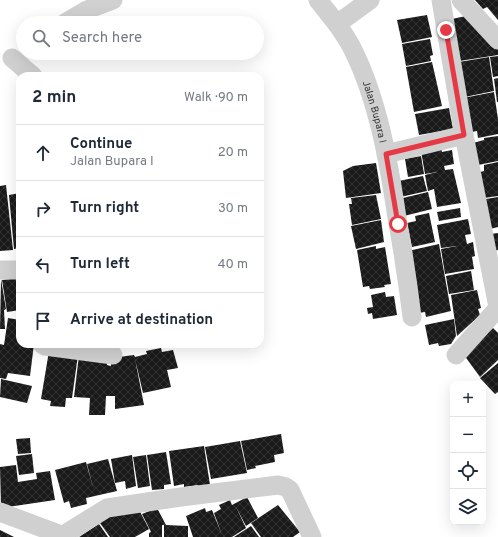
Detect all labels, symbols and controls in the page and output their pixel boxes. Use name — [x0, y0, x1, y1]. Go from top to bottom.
search box — [16, 16, 264, 60]
route end — [437, 21, 455, 39]
icon: search — [30, 27, 52, 49]
text: Search here — [62, 29, 142, 48]
street label: Jalan Bupara I — [359, 79, 389, 144]
text: 2 min — [32, 87, 76, 109]
text: Walk · 90 m — [184, 90, 248, 106]
text: Continue — [70, 135, 132, 154]
icon: ahead — [32, 142, 54, 164]
text: 20 m — [218, 145, 248, 161]
text: Jalan Bupara I — [70, 154, 154, 170]
icon: right — [32, 198, 54, 220]
text: Turn right — [70, 199, 139, 218]
text: 30 m — [218, 201, 248, 217]
route start — [389, 215, 407, 233]
icon: left — [32, 254, 54, 276]
text: Turn left — [70, 255, 130, 274]
text: 40 m — [218, 257, 248, 273]
icon: arrive — [32, 310, 54, 332]
text: Arrive at destination — [70, 311, 213, 330]
map controls — [450, 381, 486, 525]
button: + — [450, 381, 486, 417]
button: − — [450, 417, 486, 453]
button: locate — [450, 453, 486, 489]
button: layers — [450, 489, 486, 525]

